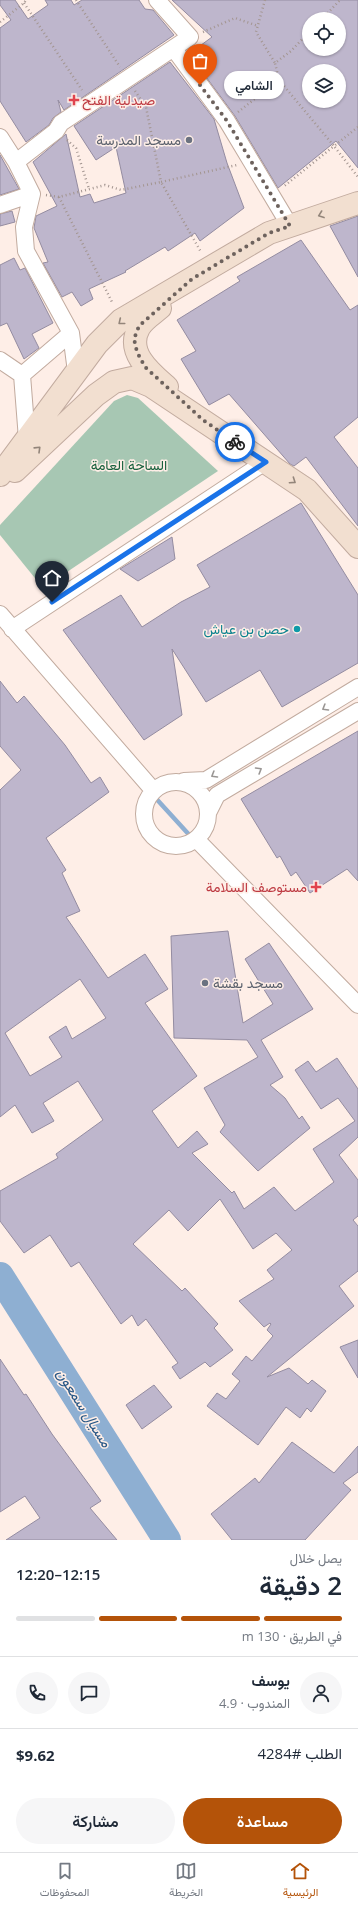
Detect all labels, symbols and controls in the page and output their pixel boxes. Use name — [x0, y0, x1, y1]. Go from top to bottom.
map controls — [302, 12, 346, 108]
button: locate — [302, 12, 346, 56]
pin — [183, 44, 217, 85]
icon: bag — [189, 50, 211, 72]
button: layers — [302, 64, 346, 108]
callout: الشامي — [224, 71, 284, 99]
text: الشامي — [235, 76, 273, 94]
place label: صيدلية الفتح — [82, 90, 155, 111]
marker: صيدلية الفتح — [69, 95, 79, 105]
place label: مسجد المدرسة — [96, 130, 181, 149]
marker: مسجد المدرسة — [184, 135, 194, 145]
one-way arrow — [318, 210, 325, 218]
one-way arrow — [118, 317, 125, 324]
courier — [215, 422, 255, 462]
icon: bike — [224, 431, 246, 453]
one-way arrow — [34, 447, 41, 454]
park label: الساحة العامة — [91, 455, 167, 474]
one-way arrow — [289, 476, 296, 483]
pin — [35, 561, 69, 602]
icon: home — [41, 567, 63, 589]
place label: حصن بن عياش — [203, 619, 289, 638]
marker: حصن بن عياش — [292, 624, 302, 634]
one-way arrow — [322, 703, 329, 710]
one-way arrow — [255, 767, 262, 775]
one-way arrow — [211, 771, 218, 778]
place label: مستوصف السلامة — [206, 877, 307, 896]
marker: مستوصف السلامة — [310, 881, 322, 893]
place label: مسجد بقشة — [213, 973, 283, 992]
marker: مسجد بقشة — [200, 978, 210, 988]
water label: مسيال سمعون — [53, 1364, 118, 1452]
text: يصل خلال — [290, 1549, 342, 1567]
text: 12:15–12:20 — [16, 1564, 100, 1584]
text: 2 دقيقة — [259, 1567, 342, 1603]
text: في الطريق · 130 m — [242, 1627, 342, 1645]
text: يوسف — [252, 1670, 290, 1690]
button: phone — [16, 1672, 58, 1714]
button: chat — [68, 1672, 110, 1714]
button: person — [300, 1672, 342, 1714]
text: المندوب · 4.9 — [219, 1694, 290, 1712]
text: الطلب #4284 — [257, 1743, 342, 1763]
text: $9.62 — [16, 1745, 55, 1765]
button: مشاركة — [16, 1798, 175, 1844]
button: مساعدة — [183, 1798, 342, 1844]
tab: المحفوظات — [40, 1860, 89, 1902]
tab: الخريطة — [169, 1860, 203, 1902]
tab: الرئيسية — [283, 1860, 318, 1902]

